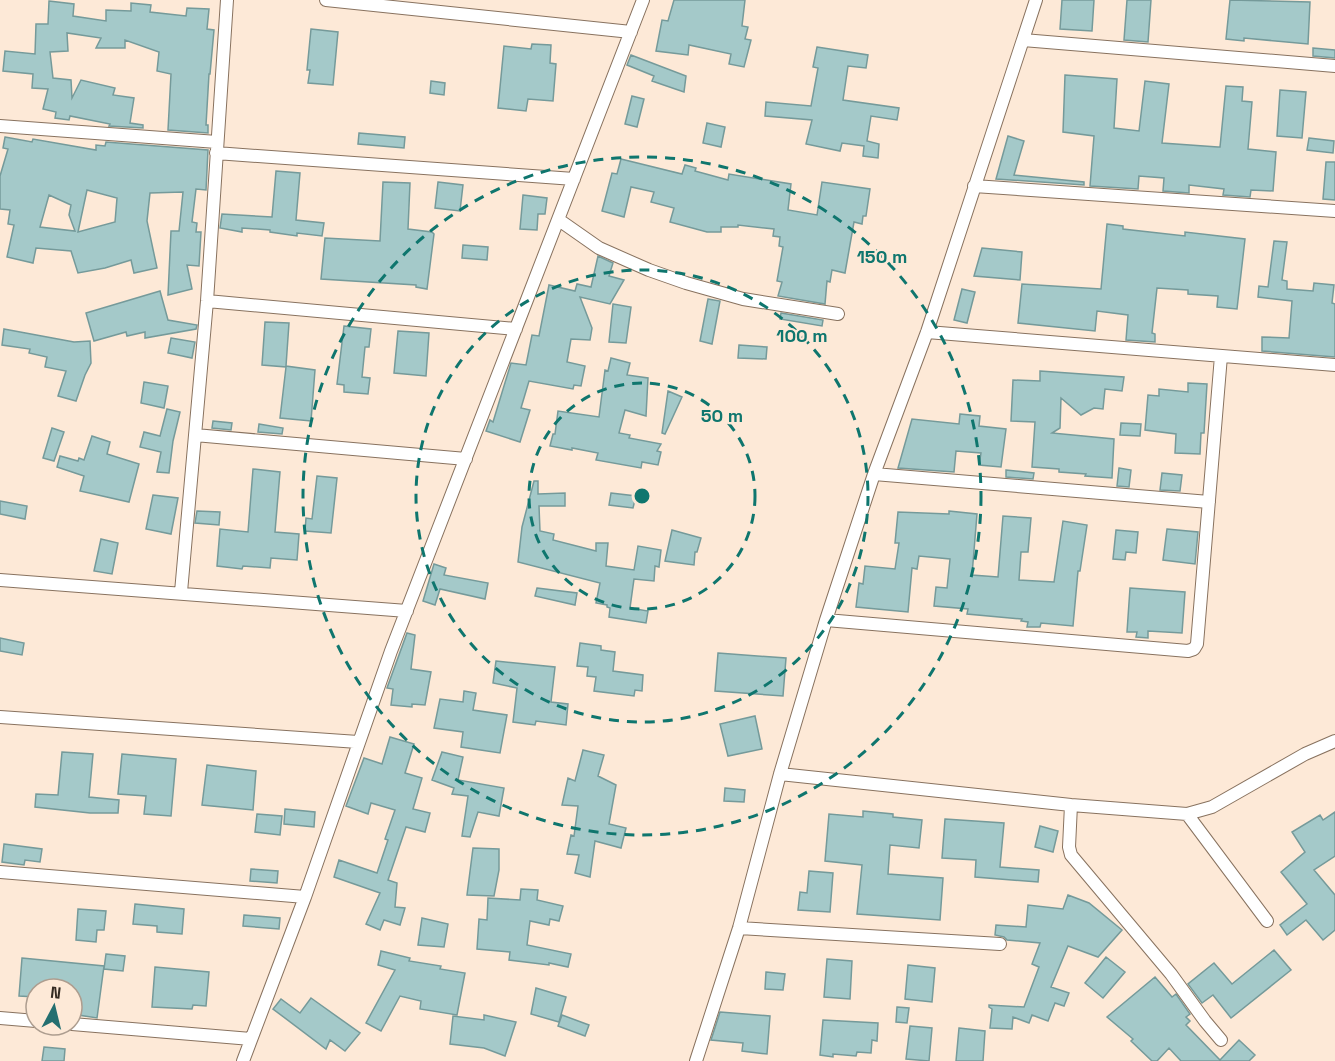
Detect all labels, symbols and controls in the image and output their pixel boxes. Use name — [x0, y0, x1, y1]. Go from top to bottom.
text: 150 m — [857, 245, 907, 268]
text: 100 m — [776, 324, 828, 347]
text: 50 m — [701, 404, 743, 427]
centre of rings — [632, 486, 652, 506]
north arrow — [24, 977, 84, 1037]
text: N — [49, 982, 62, 1004]

